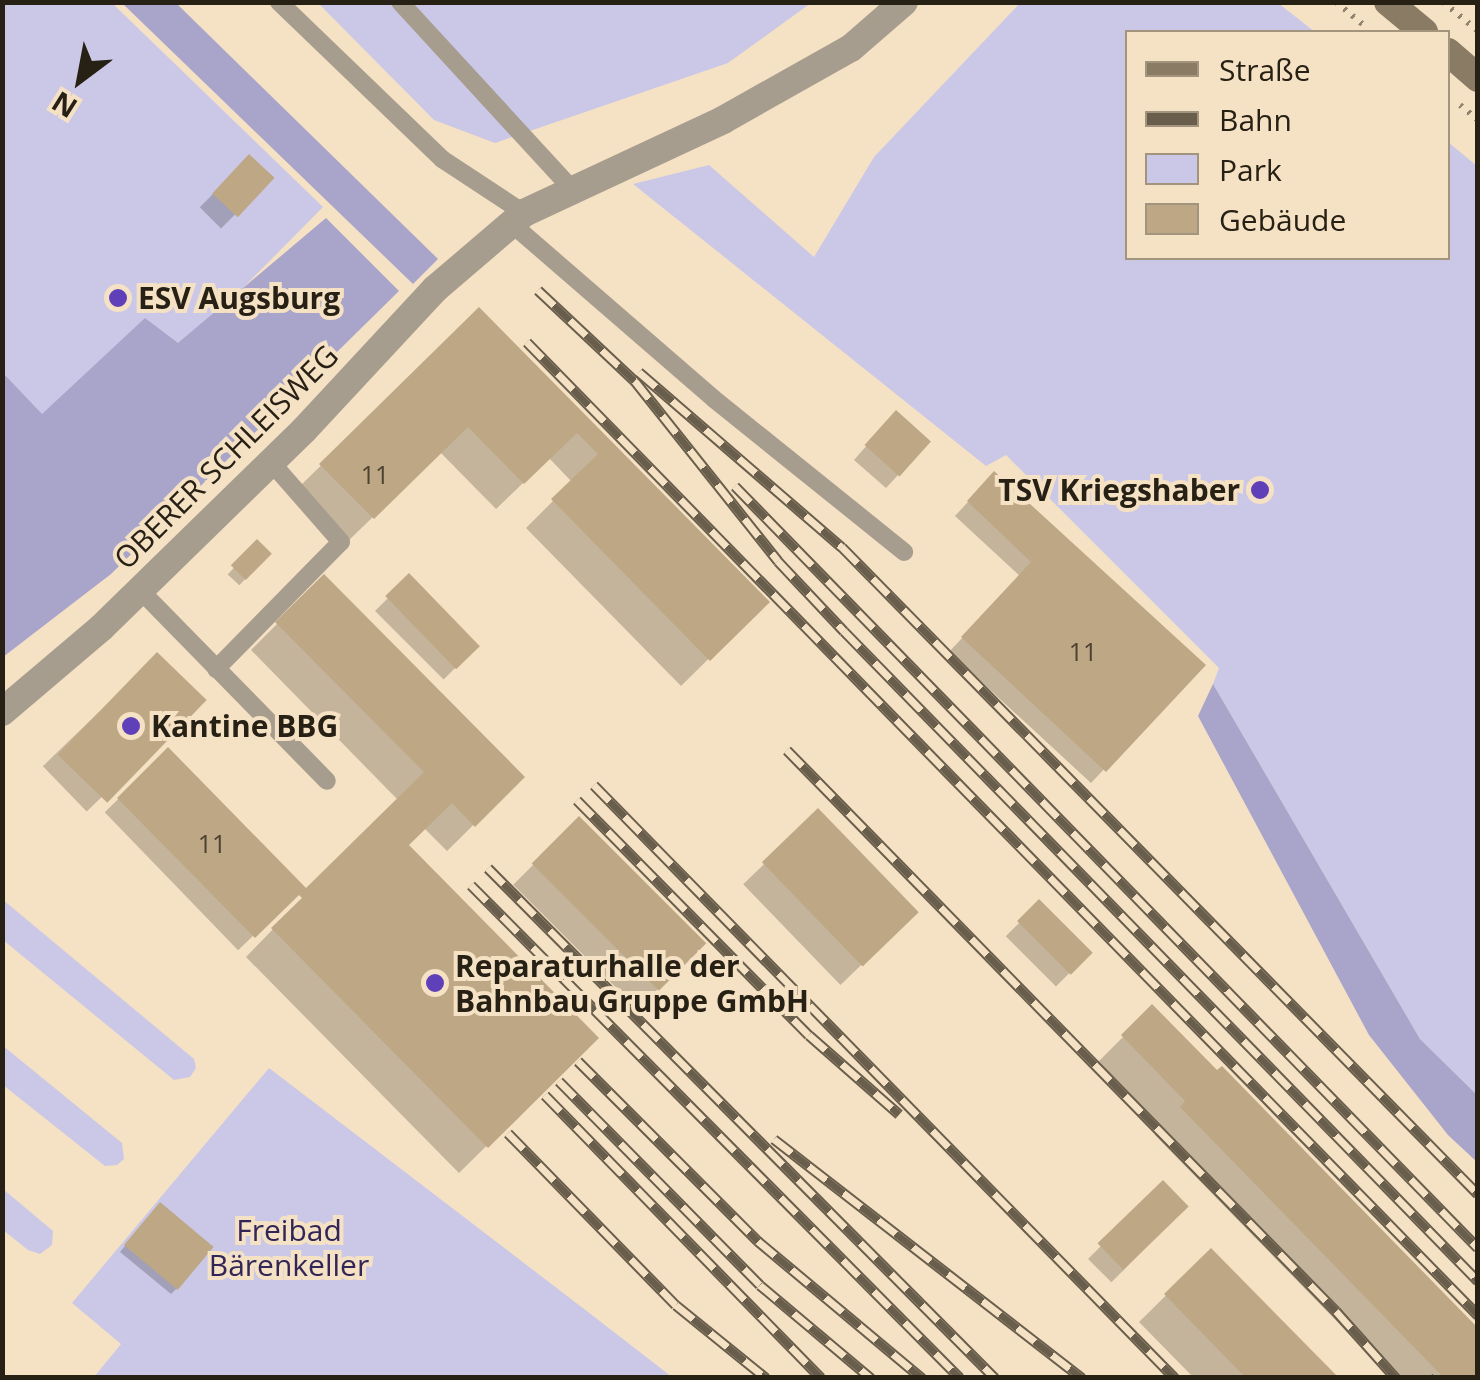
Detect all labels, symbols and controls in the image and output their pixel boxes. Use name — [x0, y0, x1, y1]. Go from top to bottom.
north arrow — [30, 30, 130, 130]
legend — [1125, 30, 1450, 260]
text: Straße — [1219, 49, 1311, 90]
text: N — [44, 83, 84, 128]
text: Bahn — [1219, 99, 1292, 140]
text: Park — [1219, 149, 1282, 190]
text: Gebäude — [1219, 199, 1346, 240]
place label: ESV Augsburg — [138, 280, 340, 316]
marker: ESV Augsburg — [107, 287, 129, 309]
street label: OBERER SCHLEISWEG — [107, 338, 345, 576]
house number: 11 — [361, 459, 389, 489]
place label: TSV Kriegshaber — [998, 472, 1240, 508]
marker: TSV Kriegshaber — [1249, 479, 1271, 501]
house number: 11 — [1069, 636, 1097, 666]
place label: Kantine BBG — [151, 708, 338, 744]
marker: Kantine BBG — [120, 715, 142, 737]
house number: 11 — [198, 828, 226, 858]
place label: Reparaturhalle der Bahnbau Gruppe GmbH — [455, 948, 809, 1018]
marker: Reparaturhalle der Bahnbau Gruppe GmbH — [424, 972, 446, 994]
park label: Freibad Bärenkeller — [209, 1212, 369, 1282]

